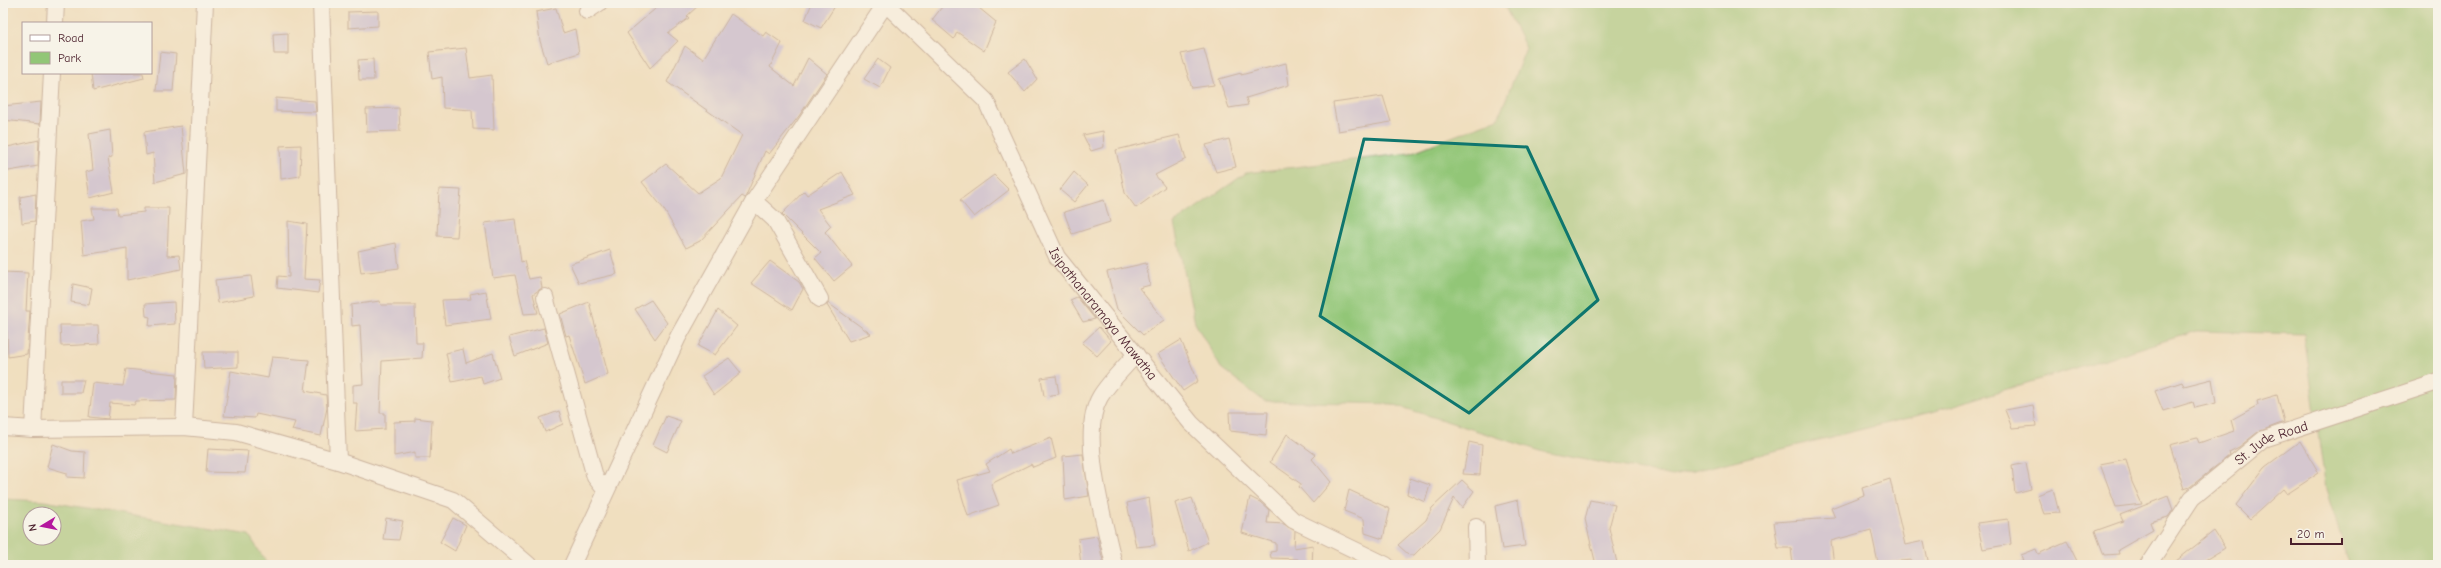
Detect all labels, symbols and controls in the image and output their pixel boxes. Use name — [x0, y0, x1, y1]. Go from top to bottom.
legend — [22, 22, 152, 74]
text: Road — [58, 31, 84, 45]
text: Park — [58, 51, 81, 65]
street label: Isipathanaramaya Mawatha — [1045, 245, 1161, 383]
street label: St. Jude Road — [2231, 417, 2310, 468]
north arrow — [22, 506, 62, 546]
scale bar — [2291, 520, 2342, 546]
text: N — [26, 523, 40, 532]
text: 20 m — [2297, 527, 2325, 541]

